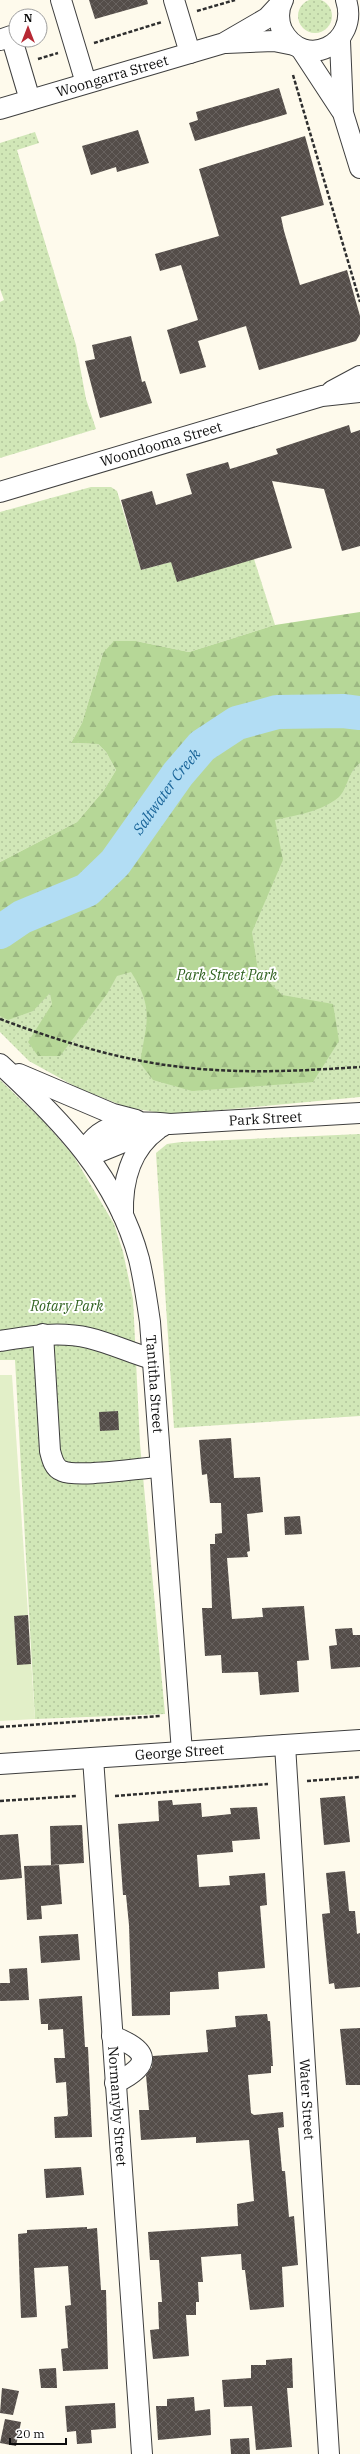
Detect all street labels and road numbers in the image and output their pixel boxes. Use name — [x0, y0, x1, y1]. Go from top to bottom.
street label: Woongarra Street — [54, 51, 170, 101]
street label: Woondooma Street — [98, 417, 224, 471]
street label: Park Street — [228, 1107, 302, 1130]
street label: Tantitha Street — [142, 1334, 167, 1434]
street label: George Street — [134, 1740, 225, 1764]
street label: Normanyby Street — [104, 2045, 131, 2167]
street label: Water Street — [295, 2058, 318, 2141]

